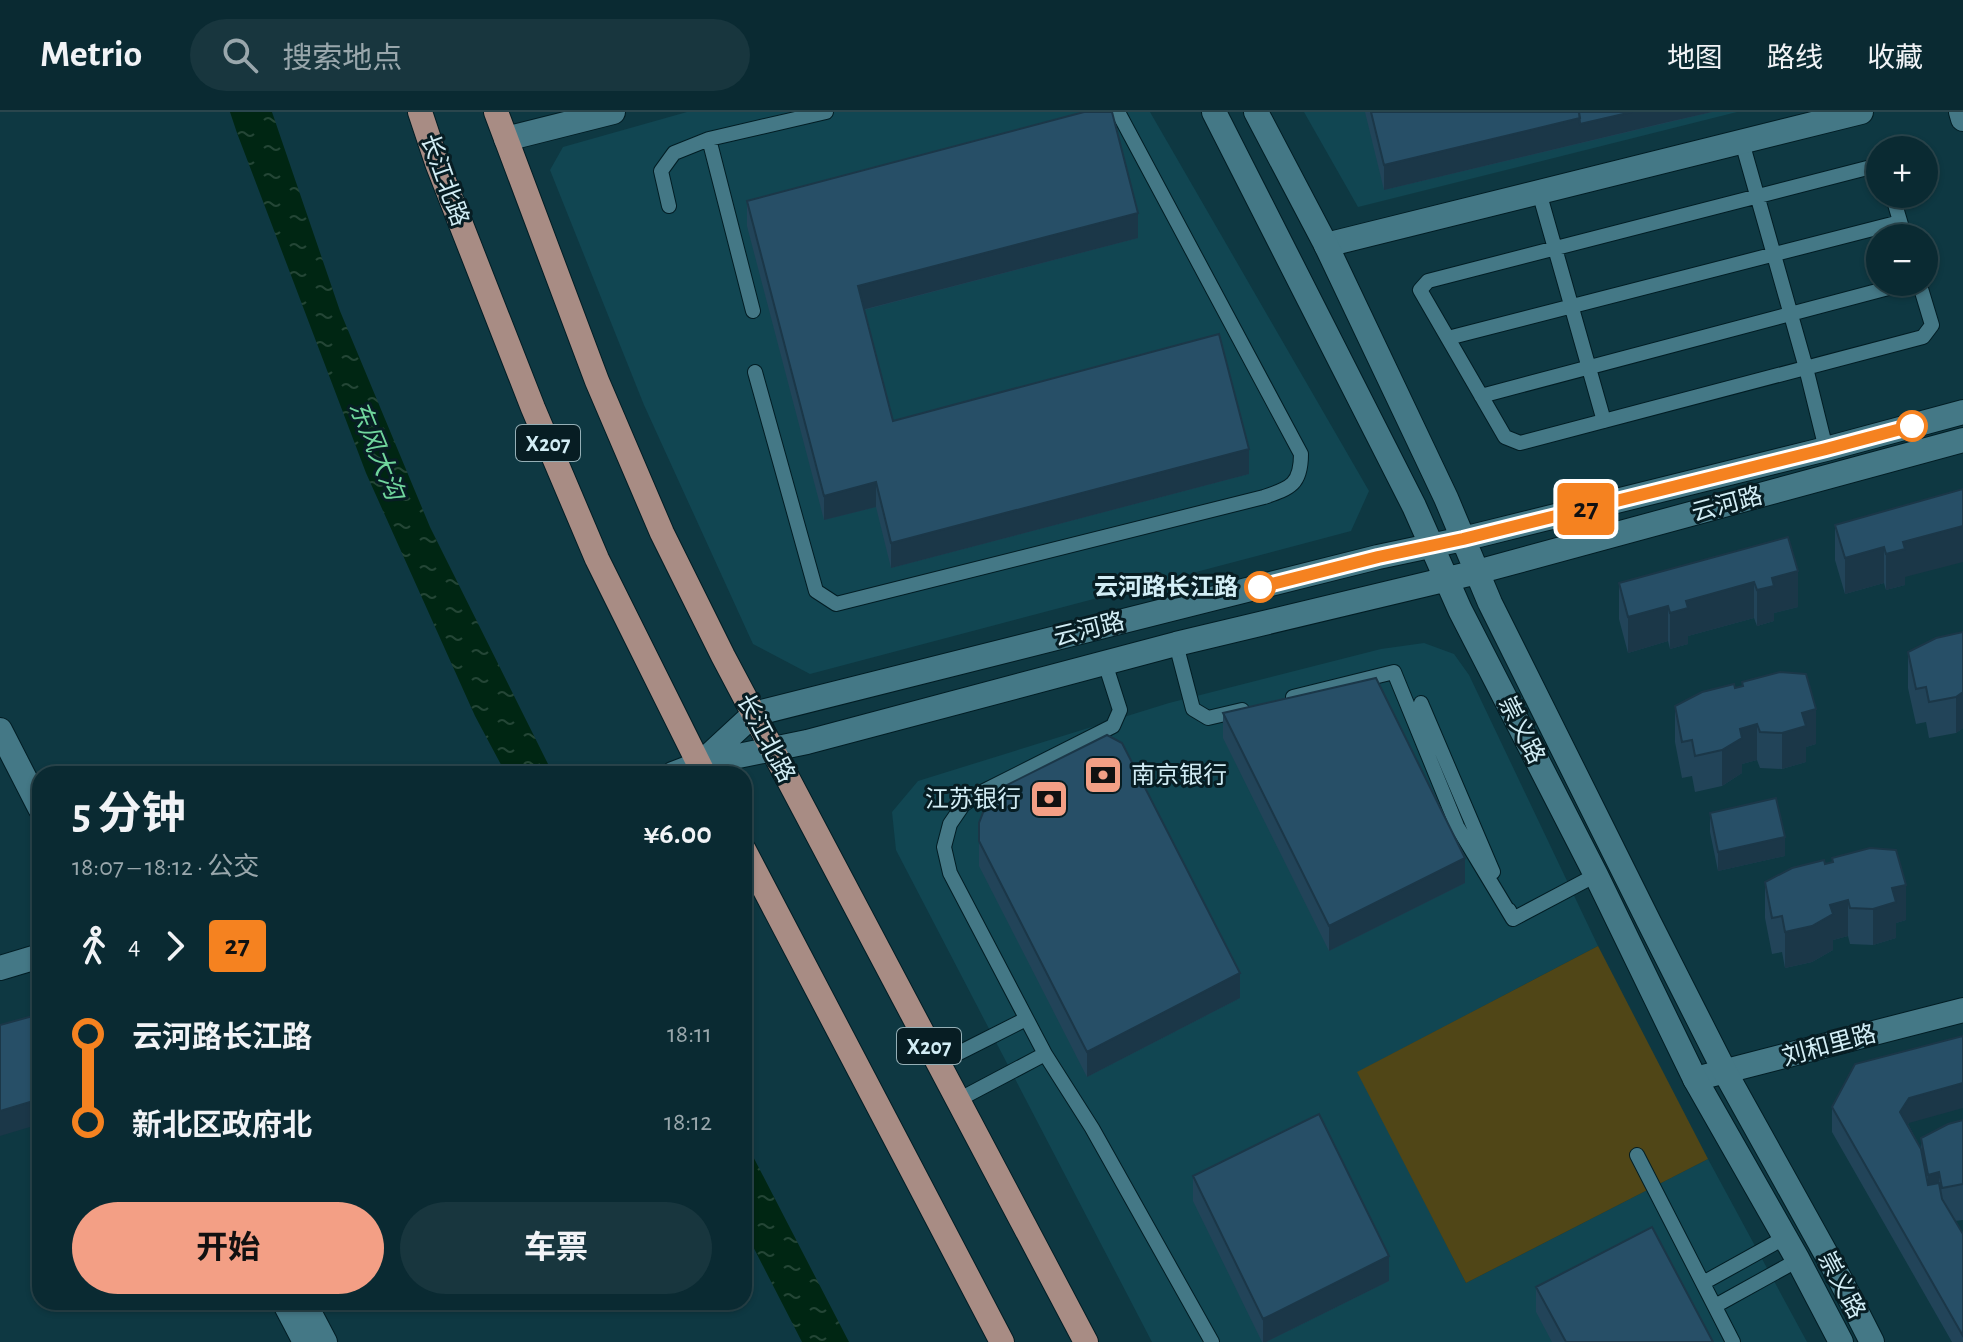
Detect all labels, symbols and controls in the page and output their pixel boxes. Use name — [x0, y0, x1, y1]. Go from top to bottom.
search box — [190, 19, 750, 91]
icon: search — [218, 33, 262, 77]
text: Metrio — [40, 36, 142, 74]
text: 搜索地点 — [282, 44, 402, 74]
text: 地图 — [1667, 45, 1723, 73]
text: 路线 — [1767, 45, 1823, 73]
text: 收藏 — [1867, 45, 1923, 73]
street label: 长江北路 — [416, 130, 474, 230]
map controls — [1866, 136, 1938, 296]
button: + — [1866, 136, 1938, 208]
button: − — [1866, 224, 1938, 296]
water label: 东风大沟 — [345, 397, 410, 506]
unlabelled marker — [1897, 411, 1927, 441]
road number: X207 — [516, 425, 580, 461]
street label: 云河路 — [1689, 482, 1765, 526]
line badge: 27 — [1550, 483, 1622, 535]
text: 27 — [1573, 495, 1599, 523]
marker: 云河路长江路 — [1245, 572, 1275, 602]
place label: 云河路长江路 — [1094, 574, 1238, 600]
street label: 云河路 — [1051, 608, 1127, 650]
street label: 长江北路 — [732, 690, 800, 786]
street label: 崇义路 — [1494, 692, 1550, 768]
bank icon: 南京银行 — [1082, 754, 1124, 796]
place label: 南京银行 — [1131, 762, 1227, 788]
bank icon: 江苏银行 — [1028, 778, 1070, 820]
place label: 江苏银行 — [925, 786, 1021, 812]
text: 5 分钟 — [72, 793, 186, 837]
text: ¥6.00 — [644, 819, 712, 849]
text: 18:07 – 18:12 · 公交 — [72, 854, 259, 880]
icon: walk — [72, 924, 116, 968]
icon: forward — [153, 924, 197, 968]
text: 27 — [225, 932, 250, 960]
text: 4 — [128, 933, 141, 959]
street label: 刘和里路 — [1779, 1020, 1879, 1070]
text: 18:11 — [667, 1021, 712, 1047]
text: 云河路长江路 — [132, 1023, 312, 1053]
road number: X207 — [897, 1028, 961, 1064]
text: 18:12 — [664, 1109, 712, 1135]
text: 新北区政府北 — [132, 1111, 312, 1141]
button: 开始 — [72, 1202, 384, 1294]
button: 车票 — [400, 1202, 712, 1294]
street label: 崇义路 — [1814, 1247, 1870, 1323]

